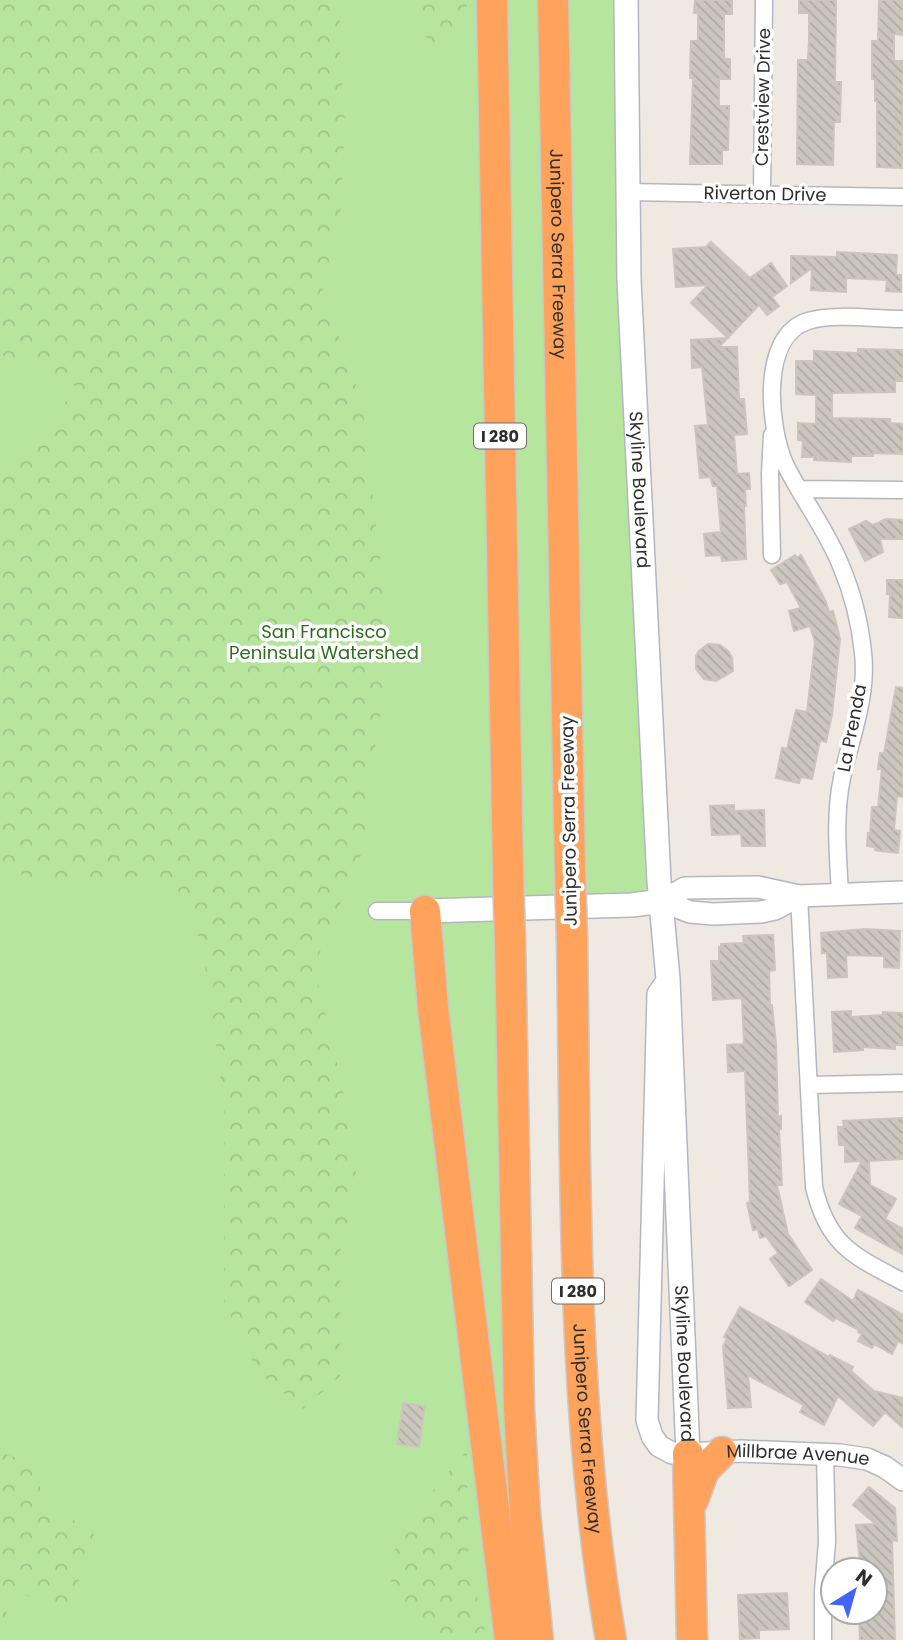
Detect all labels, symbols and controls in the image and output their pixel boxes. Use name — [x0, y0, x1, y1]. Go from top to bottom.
street label: Crestview Drive — [749, 28, 776, 166]
street label: Junipero Serra Freeway — [544, 148, 573, 360]
street label: Riverton Drive — [703, 180, 827, 207]
street label: Skyline Boulevard — [624, 411, 656, 569]
road number: I 280 — [474, 424, 526, 448]
park label: San Francisco Peninsula Watershed — [229, 619, 419, 665]
street label: La Prenda — [831, 682, 872, 774]
street label: Junipero Serra Freeway — [554, 715, 583, 927]
road number: I 280 — [552, 1278, 604, 1303]
street label: Skyline Boulevard — [669, 1284, 700, 1443]
street label: Junipero Serra Freeway — [567, 1323, 609, 1535]
street label: Millbrae Avenue — [726, 1438, 871, 1471]
north arrow — [819, 1556, 889, 1626]
text: N — [850, 1563, 878, 1593]

